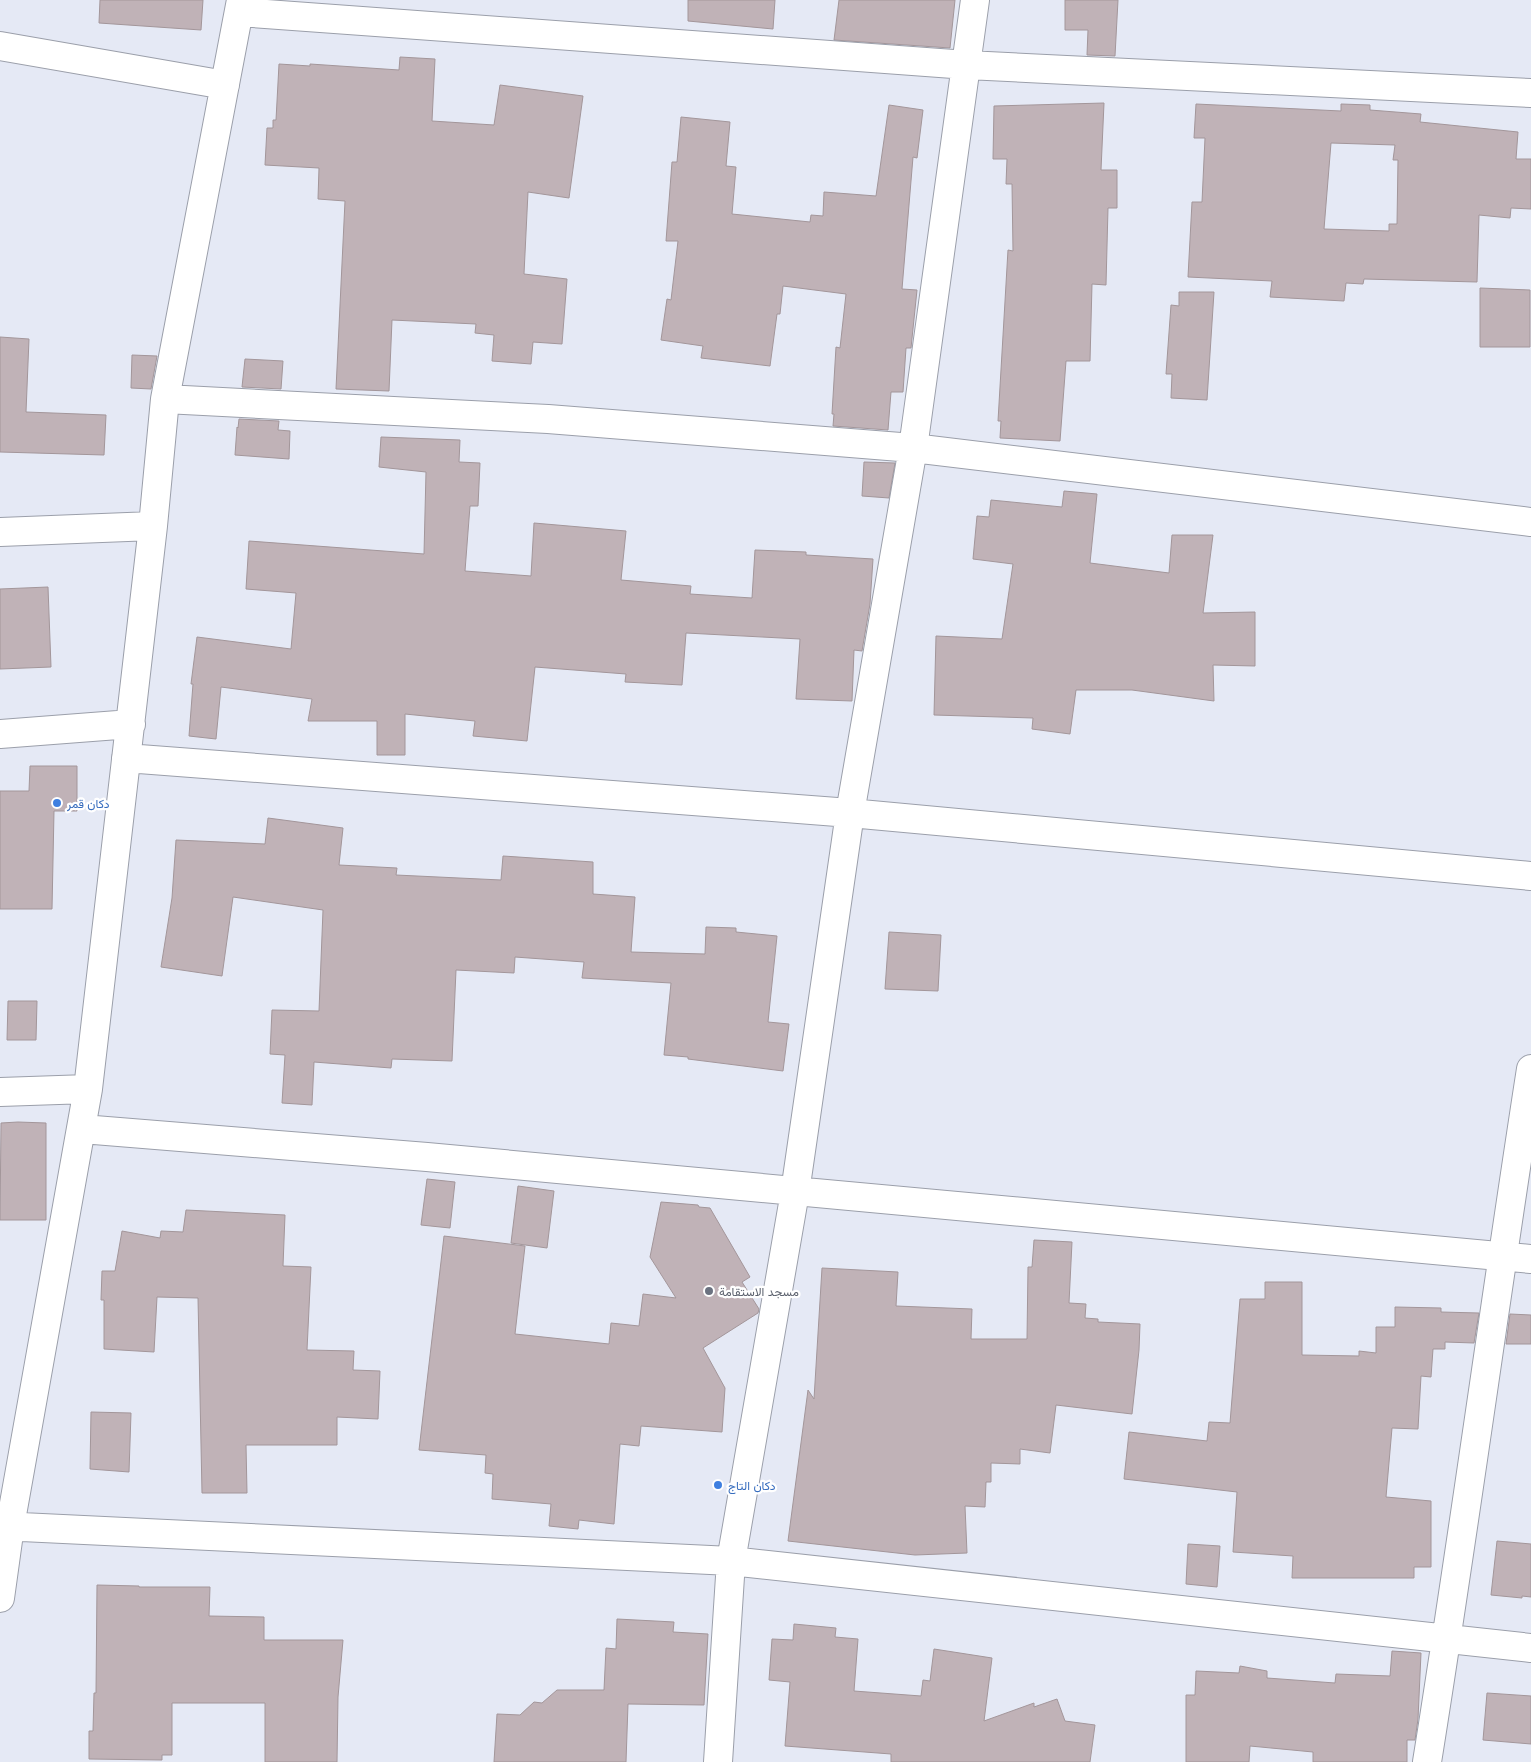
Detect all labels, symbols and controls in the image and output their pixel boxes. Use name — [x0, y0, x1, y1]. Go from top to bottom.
place label: دكان قمر — [66, 796, 110, 812]
marker: دكان قمر — [51, 797, 63, 809]
place label: مسجد الاستقامة — [719, 1284, 799, 1299]
marker: مسجد الاستقامة — [703, 1285, 715, 1297]
place label: دكان التاج — [728, 1478, 776, 1495]
marker: دكان التاج — [712, 1479, 724, 1491]

